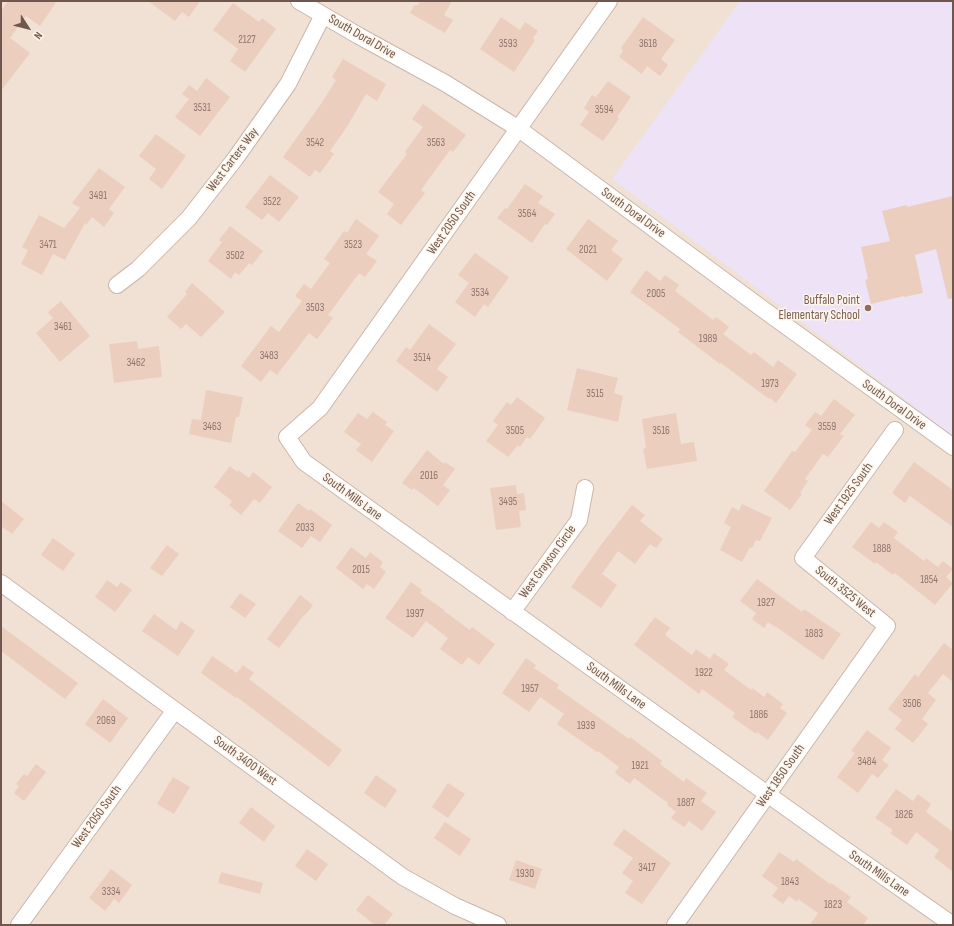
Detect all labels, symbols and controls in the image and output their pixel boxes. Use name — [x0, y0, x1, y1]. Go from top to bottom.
north arrow — [8, 8, 48, 48]
street label: South Doral Drive — [325, 11, 399, 63]
text: N — [31, 29, 45, 42]
house number: 2127 — [238, 33, 256, 47]
house number: 3593 — [499, 37, 517, 51]
house number: 3618 — [639, 37, 657, 51]
house number: 3531 — [193, 101, 211, 115]
house number: 3594 — [595, 103, 613, 117]
street label: West Carters Way — [204, 125, 262, 195]
house number: 3542 — [306, 136, 324, 150]
house number: 3563 — [427, 136, 445, 150]
street label: South Doral Drive — [598, 185, 668, 241]
street label: West 2050 South — [424, 188, 480, 258]
house number: 3491 — [89, 189, 107, 203]
house number: 3522 — [263, 195, 281, 209]
house number: 3564 — [518, 207, 536, 221]
house number: 3471 — [39, 238, 57, 252]
house number: 3523 — [344, 238, 362, 252]
house number: 2021 — [579, 243, 597, 257]
house number: 3502 — [226, 249, 244, 263]
house number: 3534 — [471, 286, 489, 300]
house number: 2005 — [647, 287, 665, 301]
place label: Buffalo Point Elementary School — [778, 293, 860, 324]
house number: 3503 — [306, 301, 324, 315]
marker: Buffalo Point Elementary School — [863, 303, 873, 313]
house number: 3461 — [54, 320, 72, 334]
house number: 1989 — [699, 332, 717, 346]
house number: 3483 — [260, 349, 278, 363]
house number: 3514 — [413, 351, 431, 365]
house number: 3462 — [127, 356, 145, 370]
house number: 1973 — [761, 377, 779, 391]
street label: South Doral Drive — [859, 377, 929, 433]
house number: 3515 — [586, 387, 604, 401]
house number: 3463 — [203, 420, 221, 434]
house number: 3559 — [818, 420, 836, 434]
house number: 3505 — [506, 424, 524, 438]
house number: 3516 — [652, 424, 670, 438]
street label: West 1925 South — [821, 460, 877, 528]
house number: 2016 — [420, 469, 438, 483]
street label: South Mills Lane — [319, 470, 385, 524]
house number: 3495 — [499, 495, 517, 509]
house number: 2033 — [296, 521, 314, 535]
street label: West Grayson Circle — [516, 522, 580, 602]
house number: 1888 — [873, 542, 891, 556]
house number: 2015 — [352, 563, 370, 577]
street label: South 3525 West — [812, 563, 878, 621]
house number: 1854 — [920, 573, 938, 587]
house number: 1927 — [757, 596, 775, 610]
house number: 1997 — [406, 607, 424, 621]
house number: 1883 — [805, 627, 823, 641]
street label: South Mills Lane — [583, 659, 649, 713]
house number: 1922 — [695, 666, 713, 680]
house number: 1957 — [521, 682, 539, 696]
house number: 3506 — [903, 697, 921, 711]
house number: 1886 — [750, 708, 768, 722]
house number: 2069 — [96, 714, 116, 728]
house number: 1939 — [577, 719, 595, 733]
street label: South 3400 West — [210, 733, 280, 789]
street label: West 1850 South — [754, 741, 808, 811]
house number: 3484 — [858, 755, 876, 769]
house number: 1921 — [631, 759, 649, 773]
street label: West 2050 South — [69, 782, 125, 852]
house number: 1887 — [677, 796, 695, 810]
house number: 1826 — [895, 808, 913, 822]
street label: South Mills Lane — [846, 847, 912, 901]
house number: 3417 — [638, 861, 656, 875]
house number: 1930 — [516, 867, 534, 881]
house number: 1843 — [781, 875, 799, 889]
house number: 3334 — [102, 885, 120, 899]
house number: 1823 — [824, 898, 842, 912]

